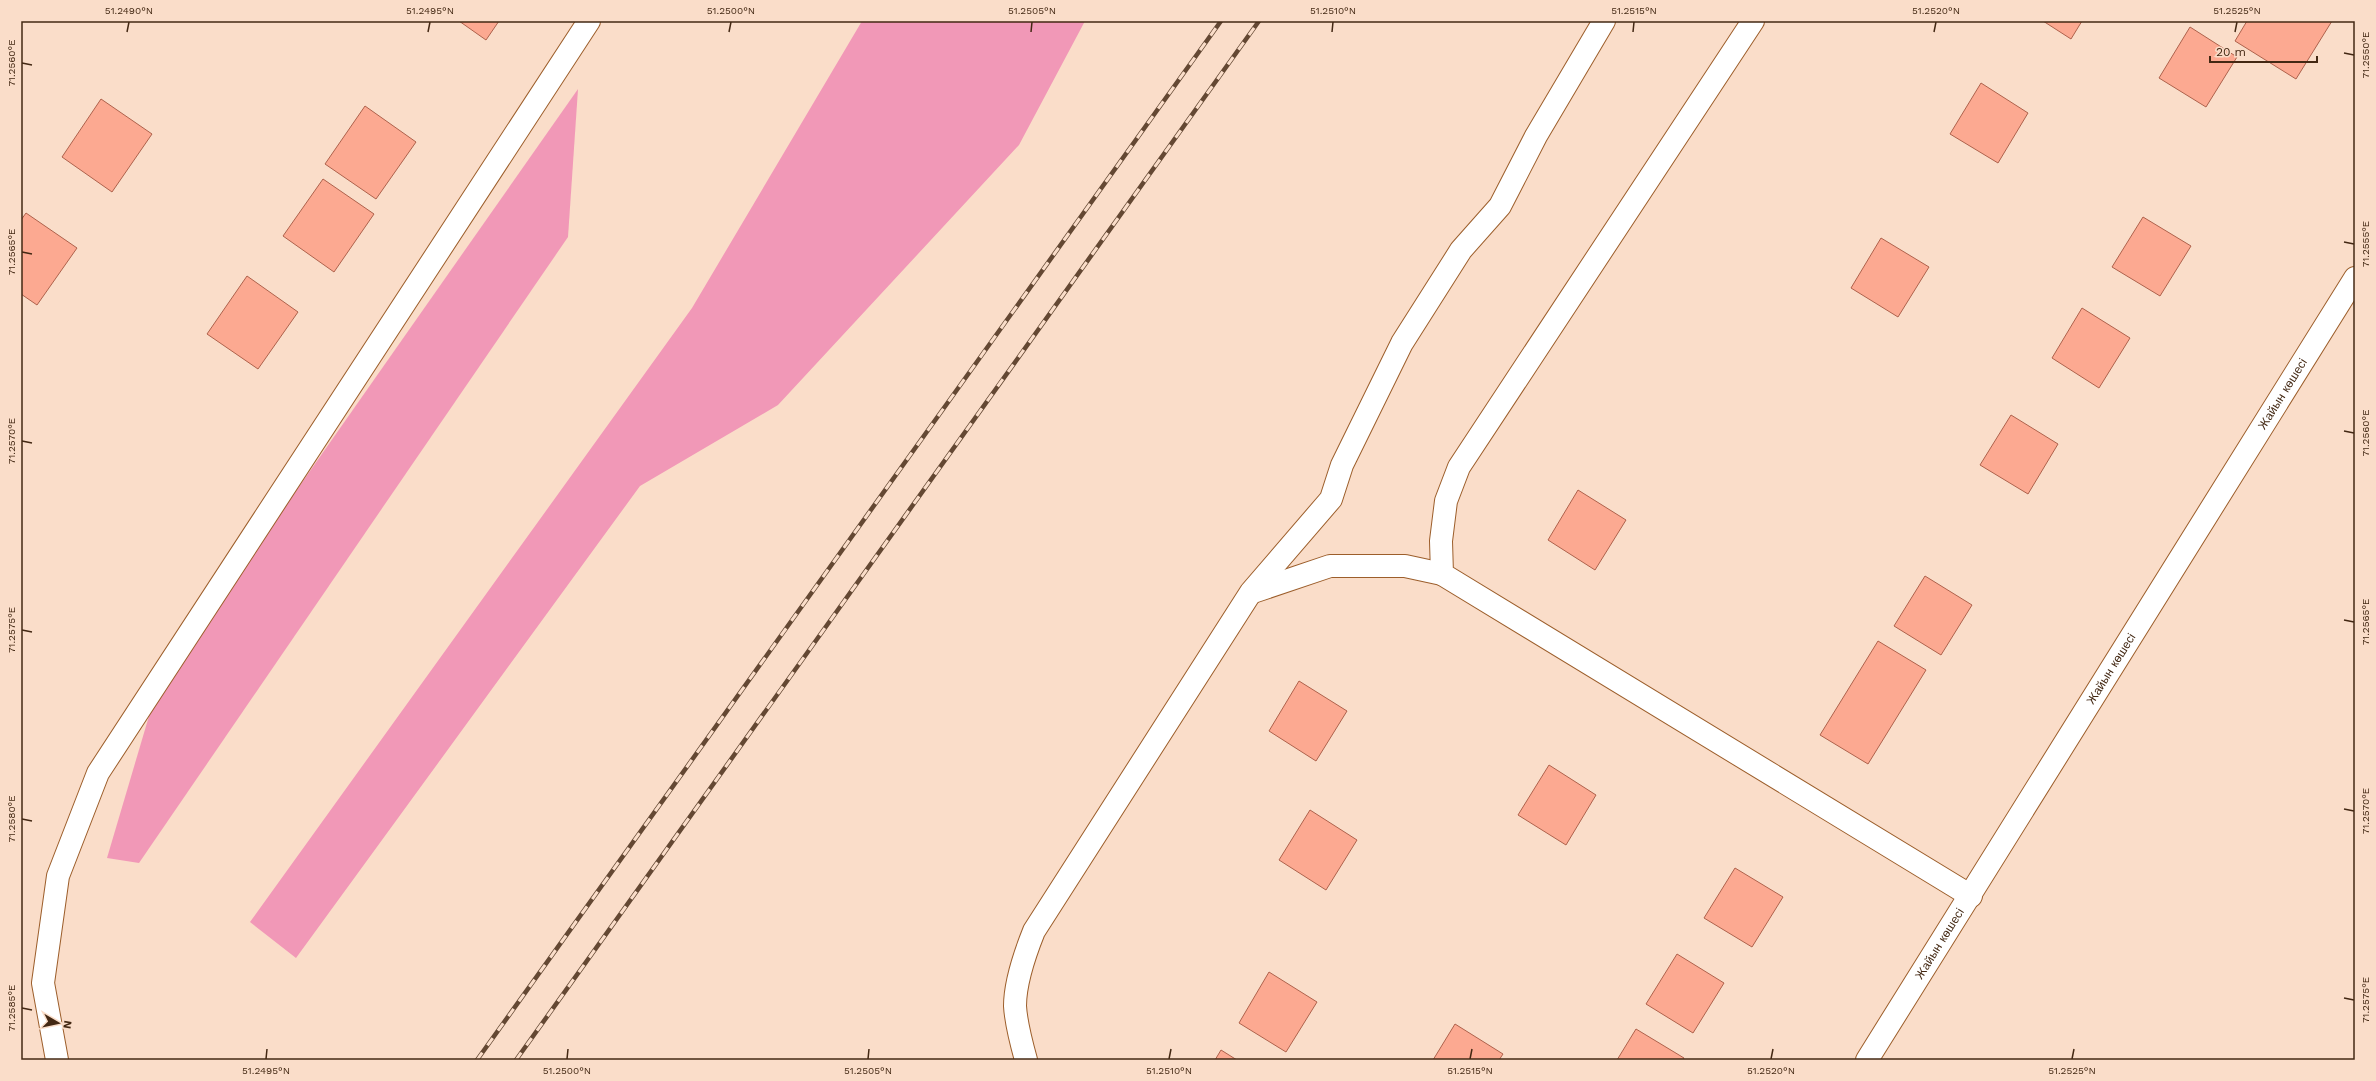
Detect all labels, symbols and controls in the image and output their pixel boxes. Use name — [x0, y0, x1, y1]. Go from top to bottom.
text: 51.2490°N — [105, 5, 153, 16]
text: 51.2495°N — [406, 5, 454, 16]
text: 51.2500°N — [707, 5, 755, 16]
text: 51.2505°N — [1008, 5, 1056, 16]
text: 51.2510°N — [1310, 5, 1356, 16]
text: 51.2515°N — [1611, 5, 1657, 16]
text: 51.2520°N — [1912, 5, 1960, 16]
text: 51.2525°N — [2213, 5, 2261, 16]
text: 71.2550°E — [2360, 32, 2371, 78]
scale bar — [2210, 38, 2317, 64]
text: 71.2560°E — [6, 39, 17, 87]
text: 20 m — [2216, 45, 2246, 59]
text: 71.2555°E — [2360, 221, 2371, 267]
text: 71.2565°E — [6, 229, 17, 275]
street label: Жайын көшесі — [2255, 356, 2310, 432]
text: 71.2560°E — [2360, 409, 2371, 457]
text: 71.2570°E — [6, 418, 17, 464]
text: 71.2565°E — [2360, 599, 2371, 645]
text: 71.2575°E — [6, 607, 17, 653]
street label: Жайын көшесі — [2084, 631, 2138, 707]
text: 71.2570°E — [2360, 788, 2371, 834]
text: 71.2580°E — [6, 795, 17, 843]
street label: Жайын көшесі — [1912, 906, 1967, 982]
text: 71.2575°E — [2360, 977, 2371, 1023]
text: 71.2585°E — [6, 985, 17, 1031]
north arrow — [38, 1003, 78, 1043]
text: N — [60, 1019, 74, 1030]
text: 51.2495°N — [242, 1065, 290, 1076]
text: 51.2500°N — [543, 1065, 591, 1076]
text: 51.2505°N — [844, 1065, 892, 1076]
text: 51.2510°N — [1146, 1065, 1192, 1076]
text: 51.2515°N — [1447, 1065, 1493, 1076]
text: 51.2520°N — [1747, 1065, 1795, 1076]
text: 51.2525°N — [2048, 1065, 2096, 1076]

